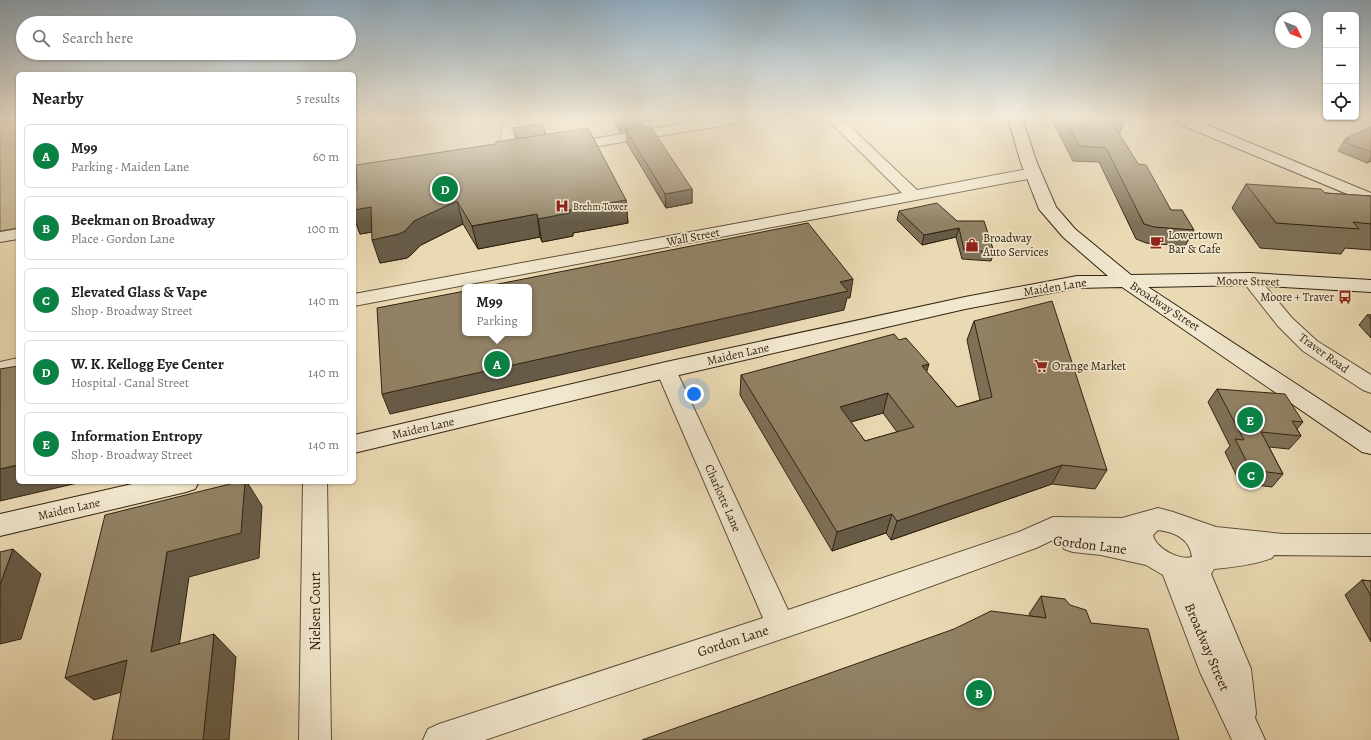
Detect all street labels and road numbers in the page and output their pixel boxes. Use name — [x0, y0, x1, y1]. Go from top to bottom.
street label: Wall Street — [664, 224, 721, 250]
street label: Moore Street — [1216, 272, 1280, 290]
street label: Maiden Lane — [1022, 274, 1088, 300]
street label: Broadway Street — [1127, 277, 1203, 335]
street label: Traver Road — [1296, 329, 1353, 377]
street label: Maiden Lane — [705, 339, 771, 369]
street label: Maiden Lane — [390, 413, 456, 443]
street label: Charlotte Lane — [701, 462, 745, 534]
street label: Maiden Lane — [36, 494, 102, 524]
street label: Gordon Lane — [1052, 531, 1128, 559]
street label: Nielsen Court — [306, 571, 325, 650]
street label: Broadway Street — [1180, 600, 1234, 694]
street label: Gordon Lane — [695, 621, 771, 661]

